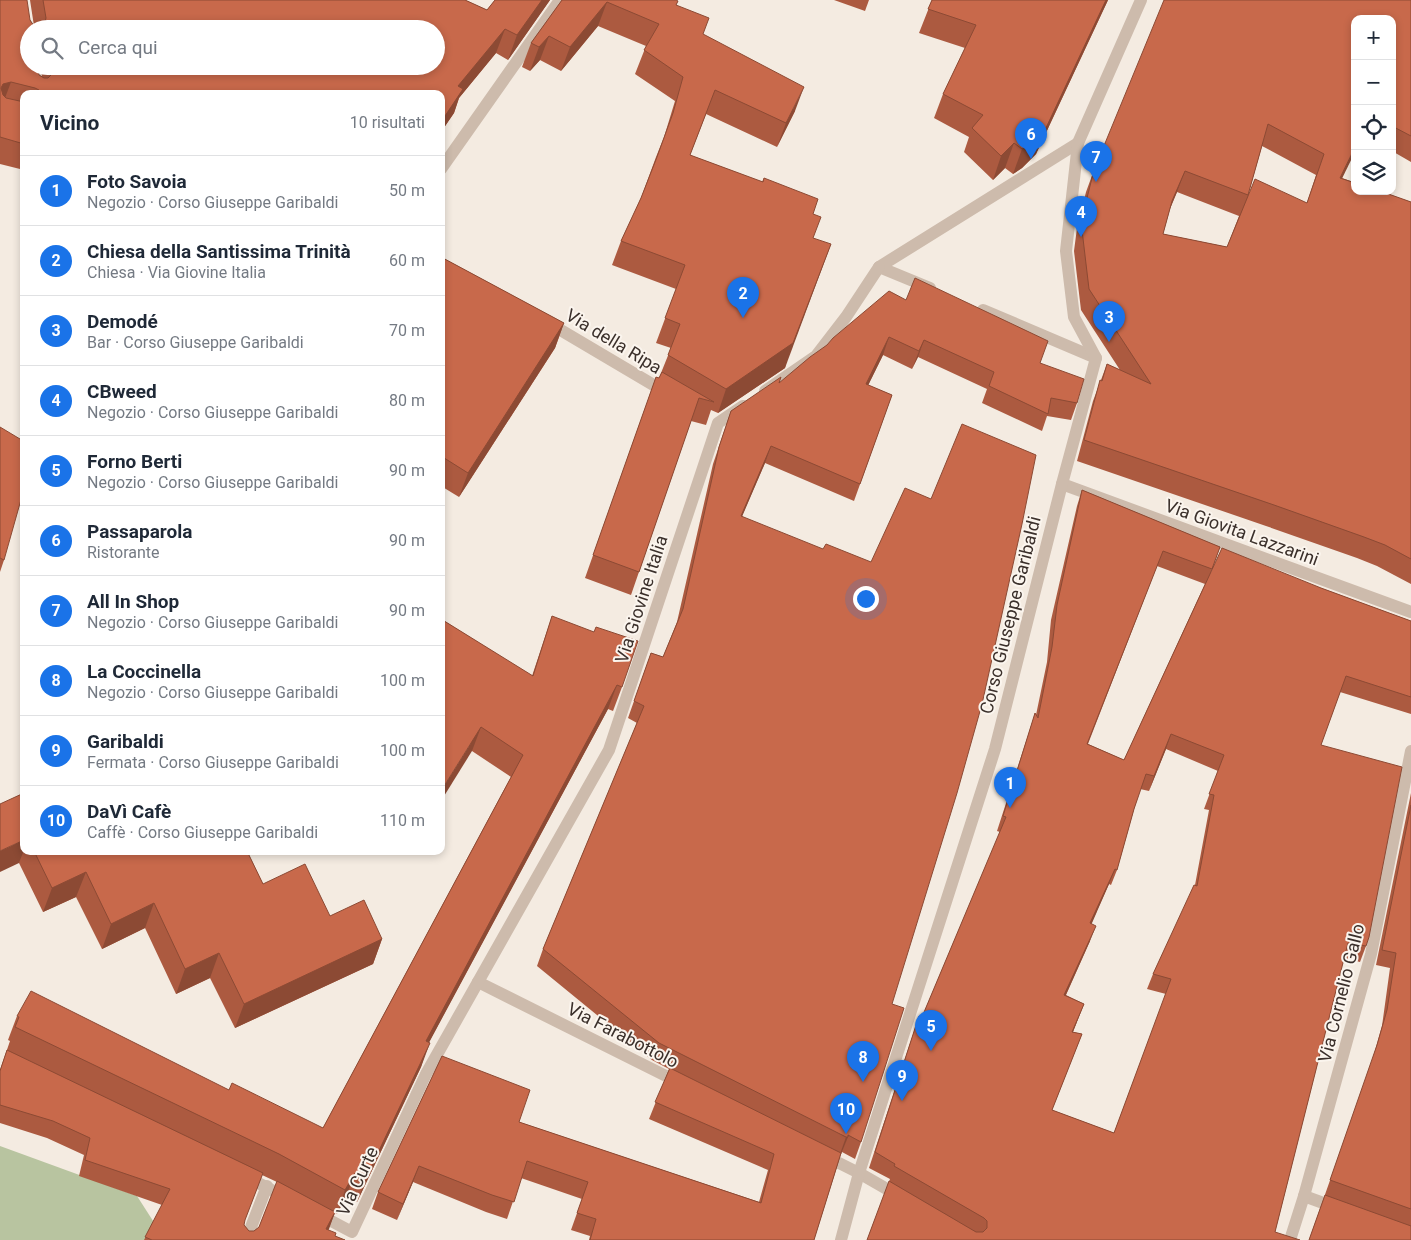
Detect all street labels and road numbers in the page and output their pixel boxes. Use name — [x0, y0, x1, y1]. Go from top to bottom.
street label: Via della Ripa — [562, 304, 666, 378]
street label: Via Giovita Lazzarini — [1162, 494, 1322, 570]
street label: Corso Giuseppe Garibaldi — [975, 514, 1045, 716]
street label: Via Giovine Italia — [610, 532, 672, 666]
street label: Via Cornelio Gallo — [1314, 921, 1368, 1065]
street label: Via Farabottolo — [564, 998, 682, 1072]
street label: Via Curte — [332, 1143, 382, 1219]

